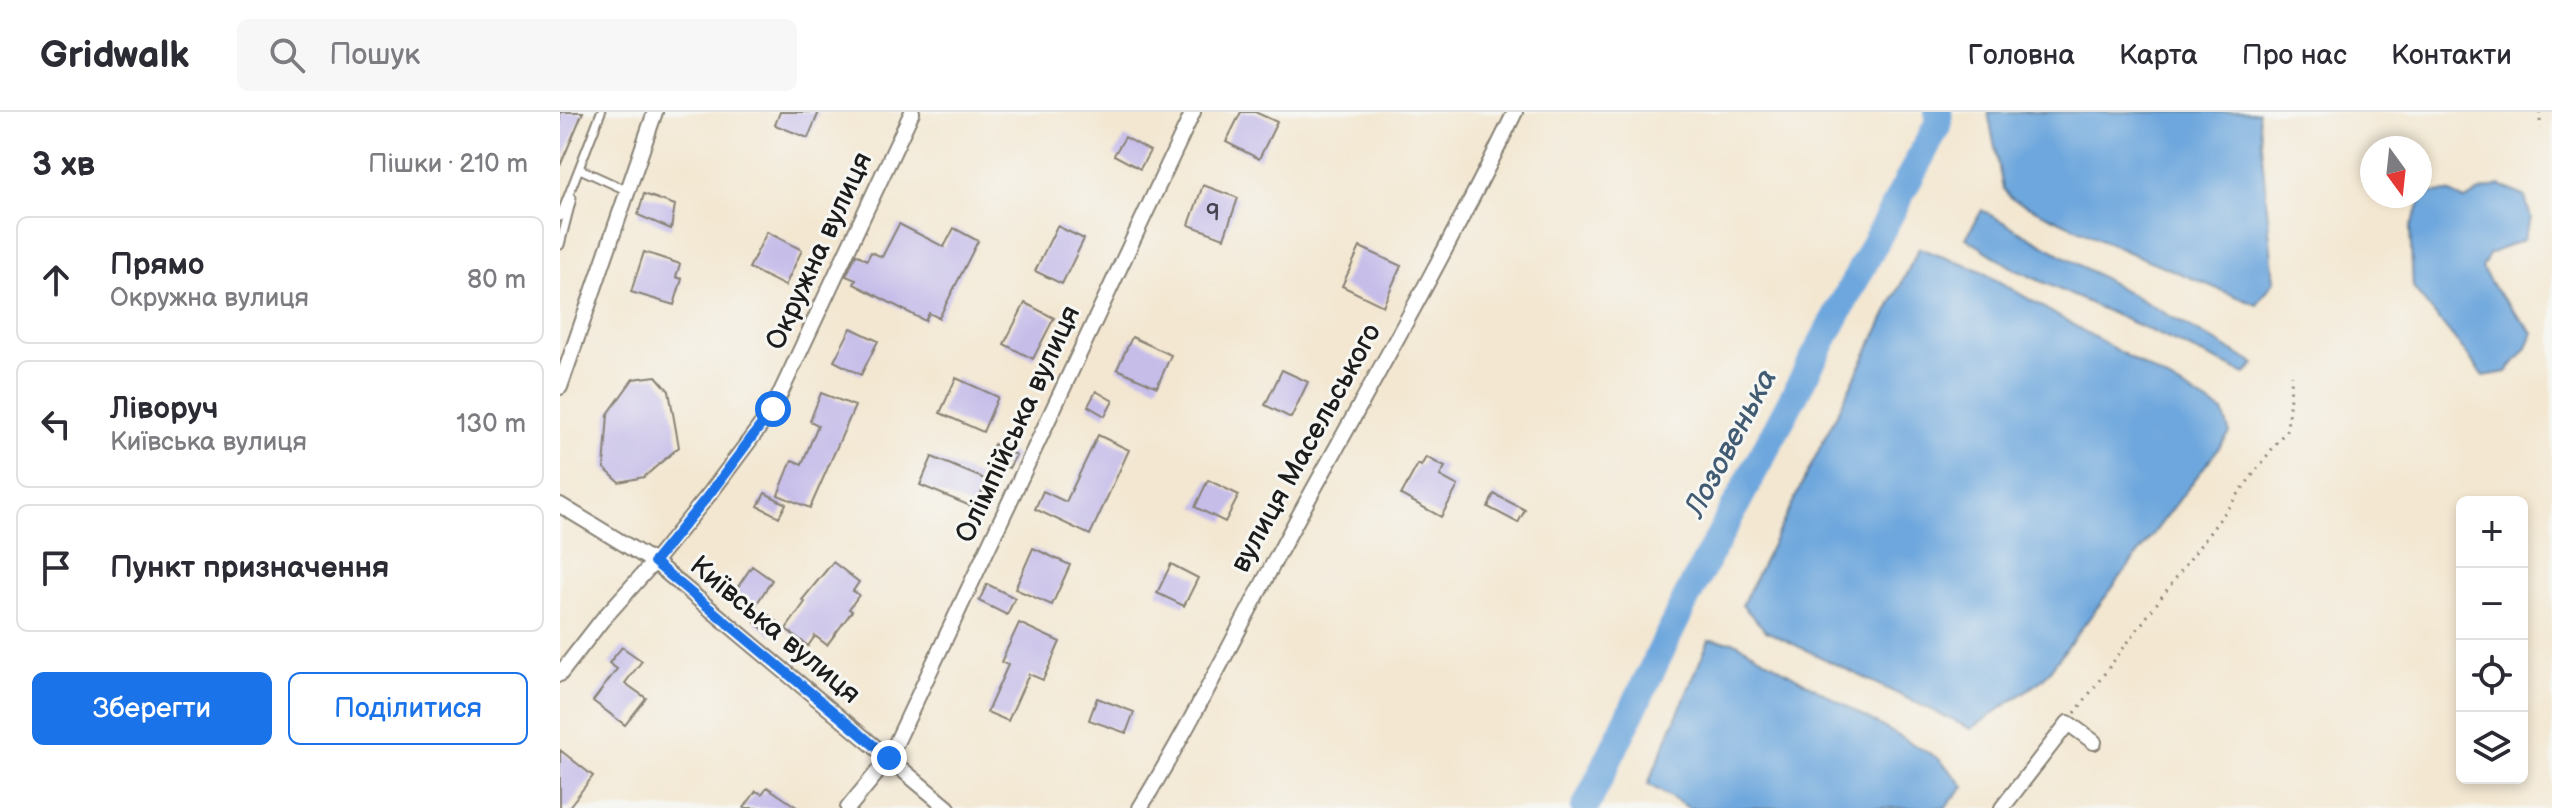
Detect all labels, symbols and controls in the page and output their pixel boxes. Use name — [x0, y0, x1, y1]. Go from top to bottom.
search box — [237, 19, 797, 91]
text: Gridwalk — [40, 33, 189, 78]
icon: search — [265, 33, 309, 77]
text: Пошук — [329, 37, 420, 73]
text: Головна — [1968, 39, 2075, 72]
text: Карта — [2119, 39, 2198, 72]
text: Про нас — [2242, 39, 2347, 72]
text: Контакти — [2391, 39, 2512, 72]
north arrow — [2360, 136, 2432, 208]
text: 3 хв — [32, 144, 95, 185]
street label: Окружна вулиця — [759, 147, 879, 355]
text: Пішки · 210 m — [368, 149, 528, 180]
house number: 9 — [1206, 198, 1220, 227]
text: Прямо — [110, 247, 204, 283]
icon: ahead — [34, 258, 78, 302]
text: 80 m — [467, 265, 526, 296]
text: Окружна вулиця — [110, 283, 309, 314]
street label: Олімпійська вулиця — [949, 300, 1087, 548]
street label: вулиця Масельського — [1224, 318, 1388, 578]
water label: Лозовенька — [1676, 363, 1785, 525]
text: Ліворуч — [110, 391, 218, 427]
route start — [755, 391, 791, 427]
icon: left — [34, 402, 78, 446]
text: 130 m — [456, 409, 526, 440]
text: Київська вулиця — [110, 427, 307, 458]
map controls — [2456, 496, 2528, 784]
button: + — [2456, 496, 2528, 568]
icon: arrive — [34, 546, 78, 590]
street label: Київська вулиця — [683, 549, 867, 711]
text: Пункт призначення — [110, 550, 389, 586]
button: − — [2456, 568, 2528, 640]
button: locate — [2456, 640, 2528, 712]
button: Зберегти — [32, 672, 272, 745]
button: Поділитися — [288, 672, 528, 745]
button: layers — [2456, 712, 2528, 784]
route end — [871, 740, 907, 776]

